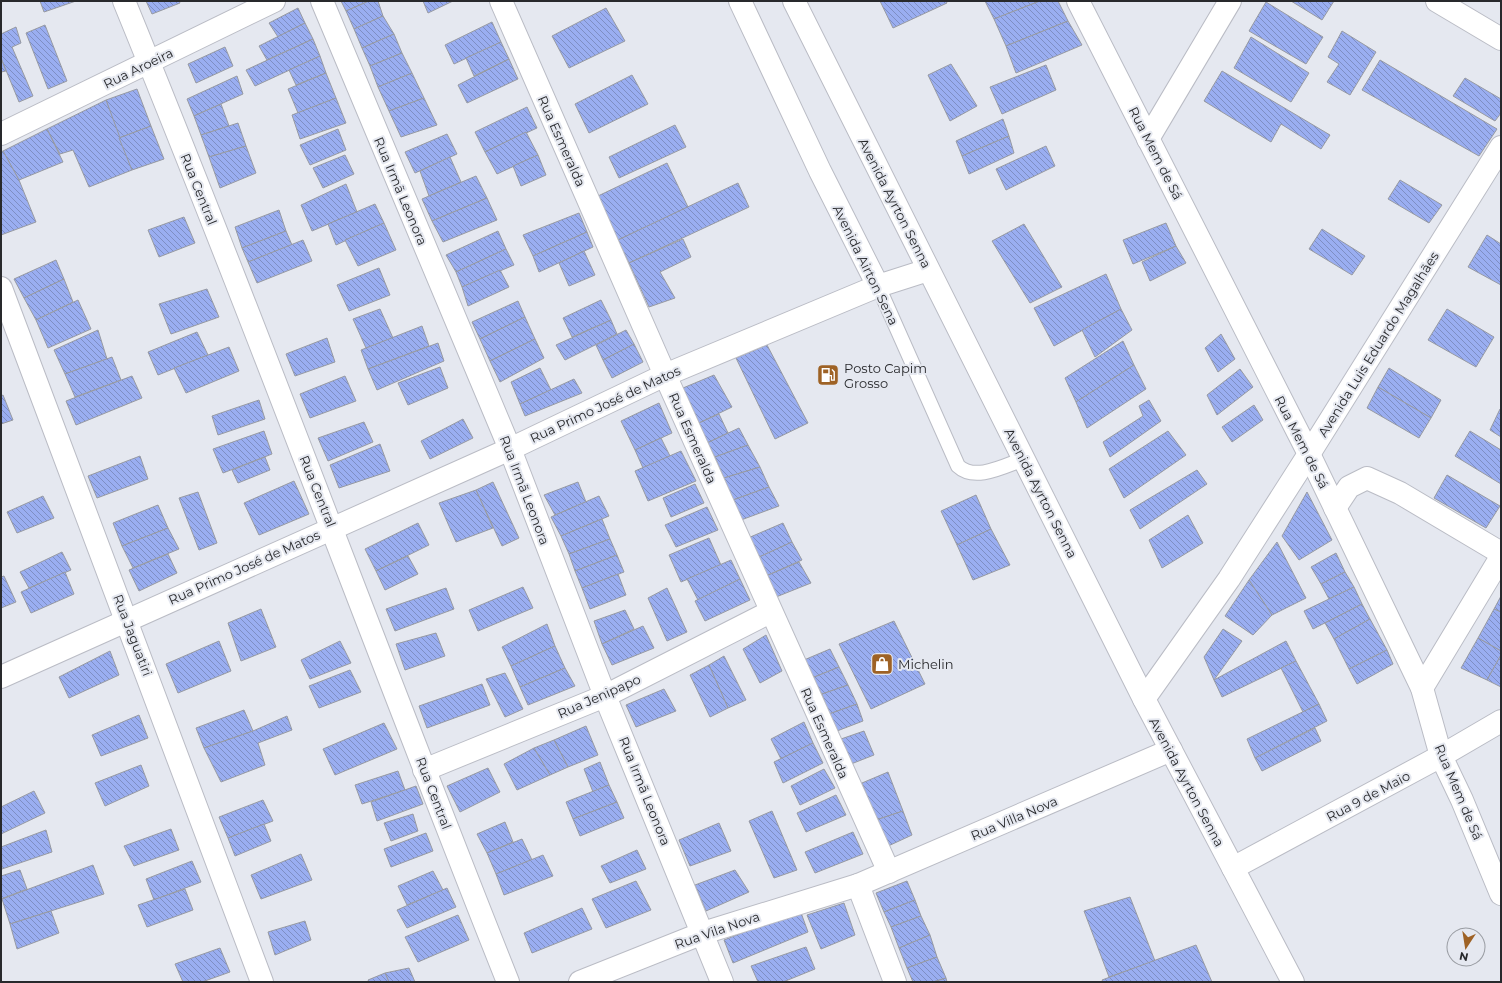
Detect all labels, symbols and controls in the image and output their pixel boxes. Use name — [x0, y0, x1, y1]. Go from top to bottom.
street label: Rua Aroeira — [101, 44, 175, 92]
street label: Rua Esmeralda — [535, 93, 589, 189]
street label: Rua Mem de Sá — [1126, 104, 1186, 202]
street label: Rua Irmã Leonora — [371, 134, 431, 248]
street label: Avenida Ayrton Senna — [855, 135, 935, 271]
street label: Rua Central — [177, 151, 221, 227]
street label: Avenida Airton Sena — [830, 202, 902, 328]
street label: Avenida Luis Eduardo Magalhães — [1314, 248, 1442, 440]
place label: Posto Capim Grosso — [844, 360, 927, 391]
street label: Rua Primo José de Matos — [527, 362, 683, 446]
fuel station icon: Posto Capim Grosso — [815, 362, 841, 388]
street label: Rua Esmeralda — [666, 390, 720, 486]
street label: Rua Mem de Sá — [1272, 393, 1332, 491]
street label: Avenida Ayrton Senna — [1001, 425, 1081, 561]
street label: Rua Irmã Leonora — [497, 433, 553, 547]
street label: Rua Central — [296, 453, 340, 529]
street label: Rua Primo José de Matos — [166, 526, 322, 608]
street label: Rua Jaguatiri — [110, 592, 156, 678]
shop icon: Michelin — [869, 651, 895, 677]
place label: Michelin — [898, 656, 954, 672]
street label: Rua Jenipapo — [555, 671, 643, 721]
street label: Rua Esmeralda — [798, 685, 852, 781]
street label: Avenida Ayrton Senna — [1146, 715, 1228, 849]
street label: Rua Irmã Leonora — [616, 734, 674, 848]
street label: Rua Mem de Sá — [1432, 742, 1486, 842]
street label: Rua Central — [413, 755, 455, 831]
street label: Rua 9 de Maio — [1323, 767, 1413, 825]
street label: Rua Villa Nova — [968, 793, 1060, 843]
street label: Rua Vila Nova — [672, 908, 762, 952]
north arrow — [1446, 927, 1486, 967]
text: N — [1458, 949, 1470, 965]

